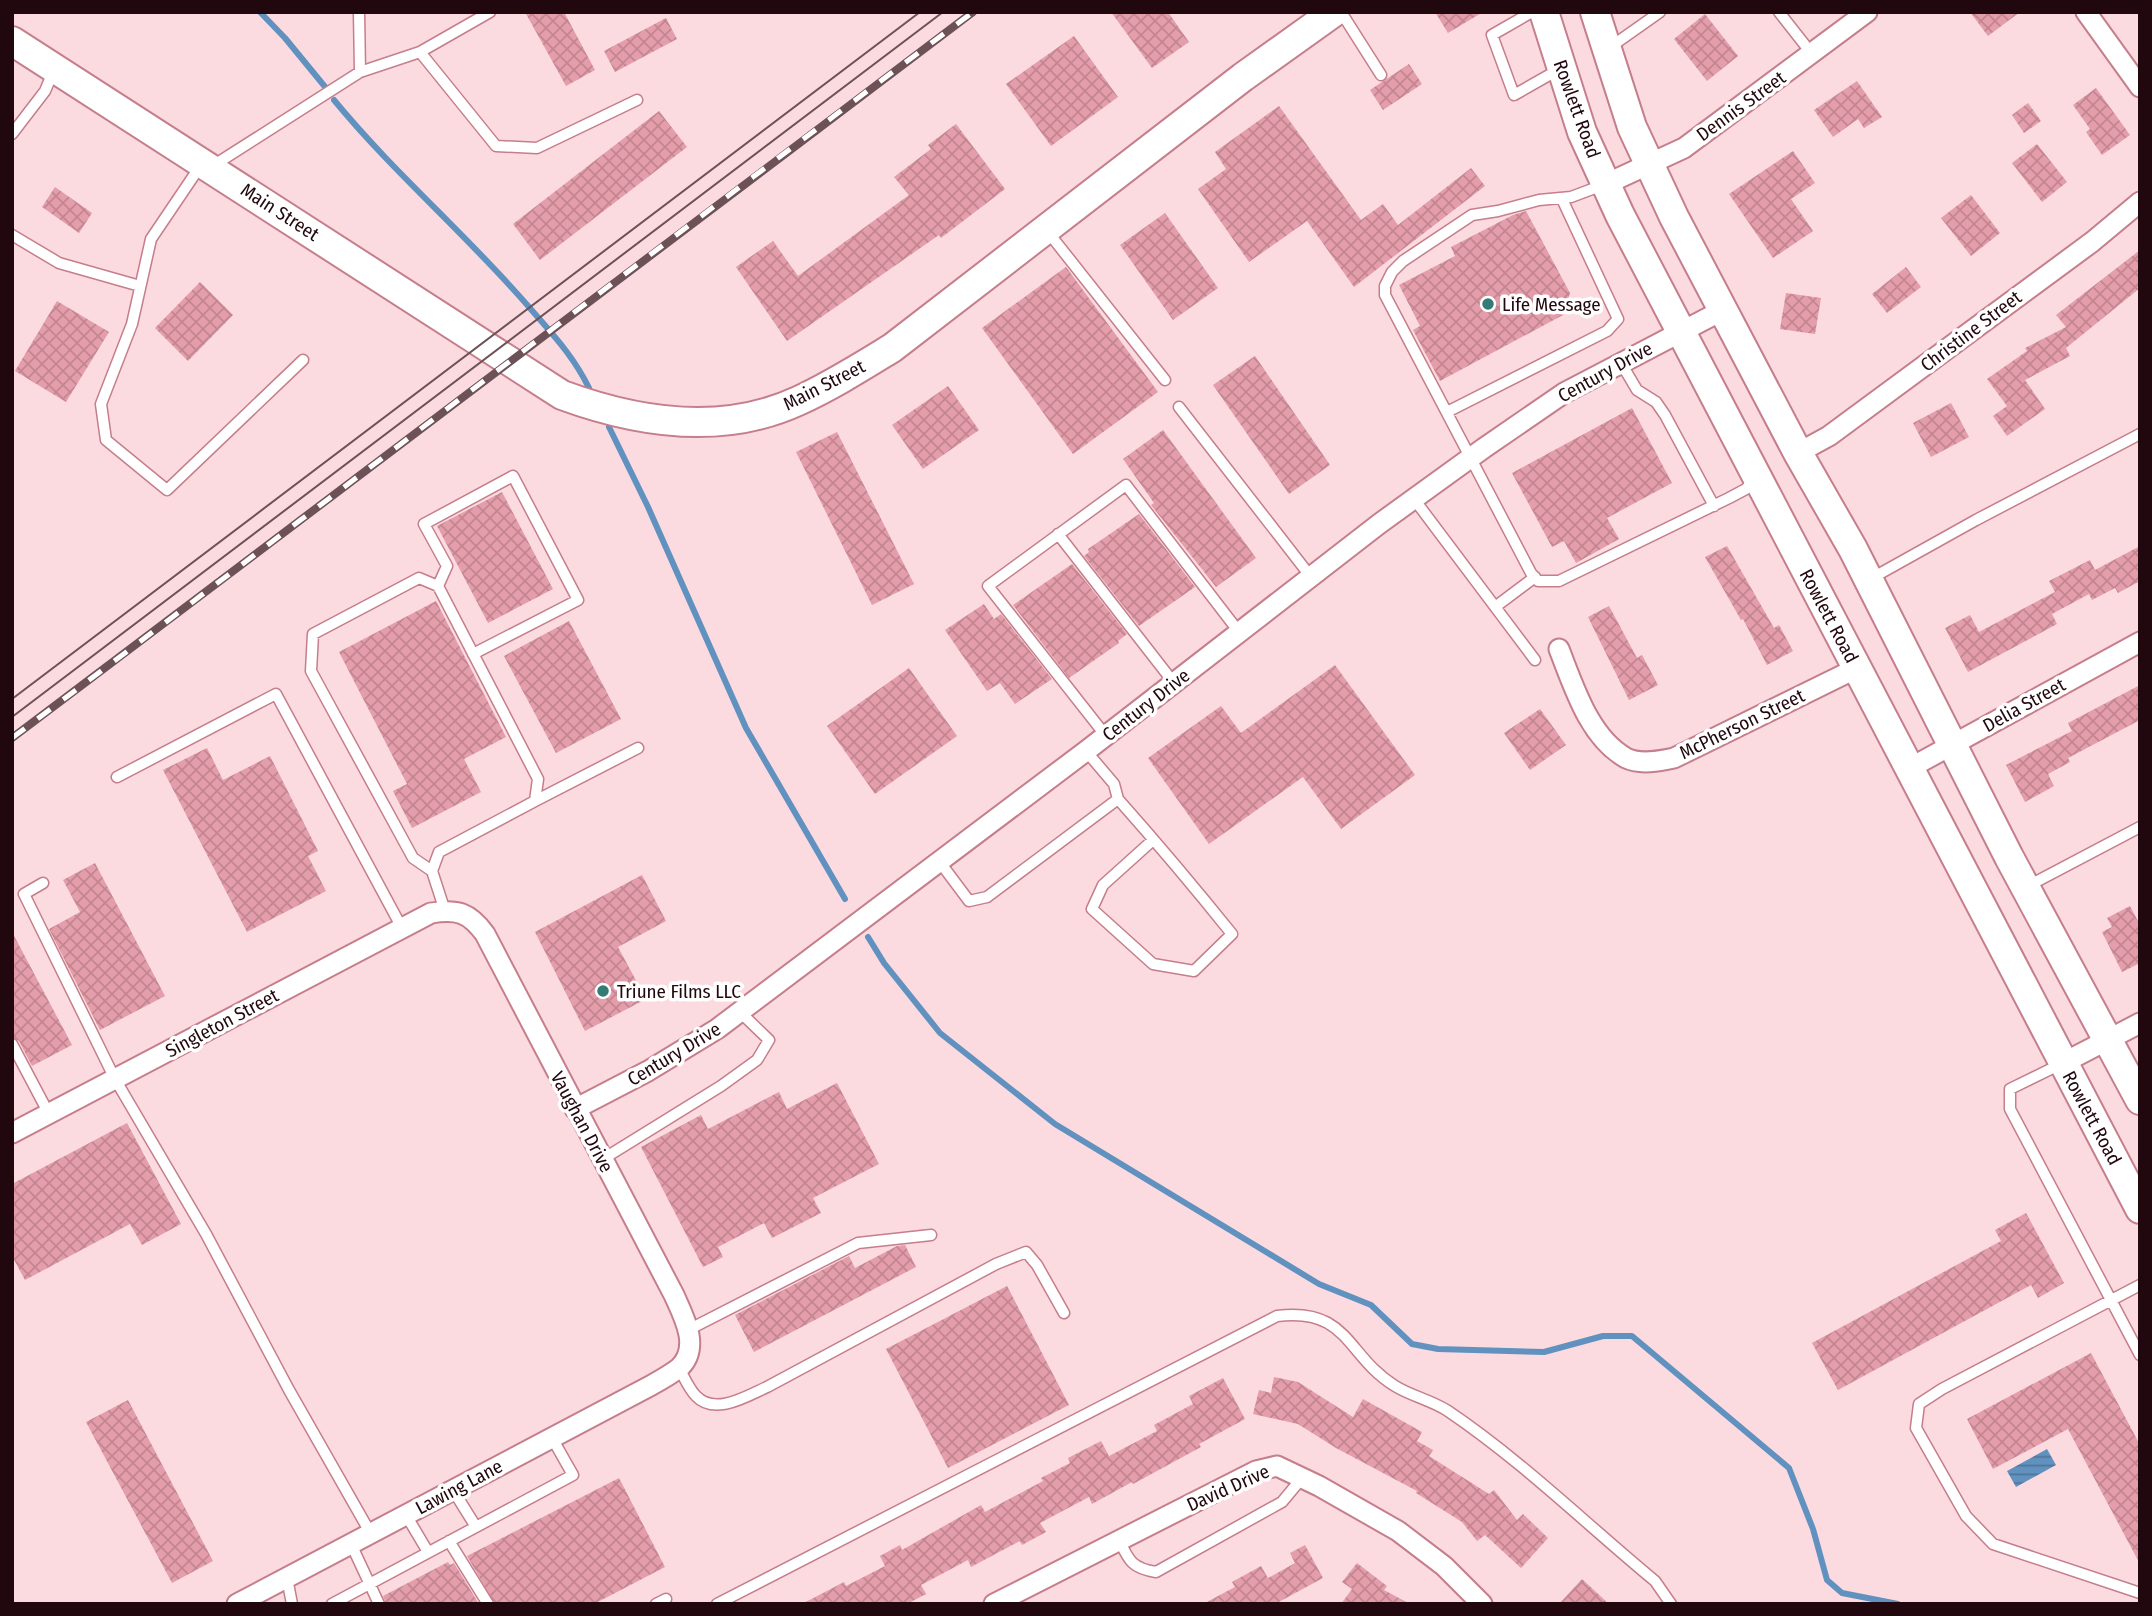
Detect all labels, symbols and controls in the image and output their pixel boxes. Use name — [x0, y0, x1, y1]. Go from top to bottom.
street label: Rowlett Road — [1549, 57, 1605, 161]
street label: Dennis Street — [1692, 66, 1791, 146]
street label: Main Street — [236, 178, 324, 246]
street label: Christine Street — [1916, 285, 2027, 376]
place label: Life Message — [1502, 293, 1601, 316]
marker: Life Message — [1480, 296, 1496, 312]
street label: Century Drive — [1554, 337, 1656, 407]
street label: Main Street — [779, 354, 869, 415]
street label: Rowlett Road — [1795, 565, 1863, 667]
street label: Century Drive — [1098, 664, 1194, 746]
street label: Delia Street — [1979, 673, 2070, 737]
street label: McPherson Street — [1676, 683, 1809, 764]
place label: Triune Films LLC — [617, 980, 741, 1003]
street label: Singleton Street — [162, 983, 283, 1062]
marker: Triune Films LLC — [595, 983, 611, 999]
street label: Century Drive — [623, 1017, 725, 1091]
street label: Rowlett Road — [2058, 1067, 2126, 1169]
street label: Vaughan Drive — [546, 1068, 618, 1176]
street label: Lawing Lane — [412, 1455, 506, 1519]
street label: David Drive — [1183, 1460, 1273, 1516]

